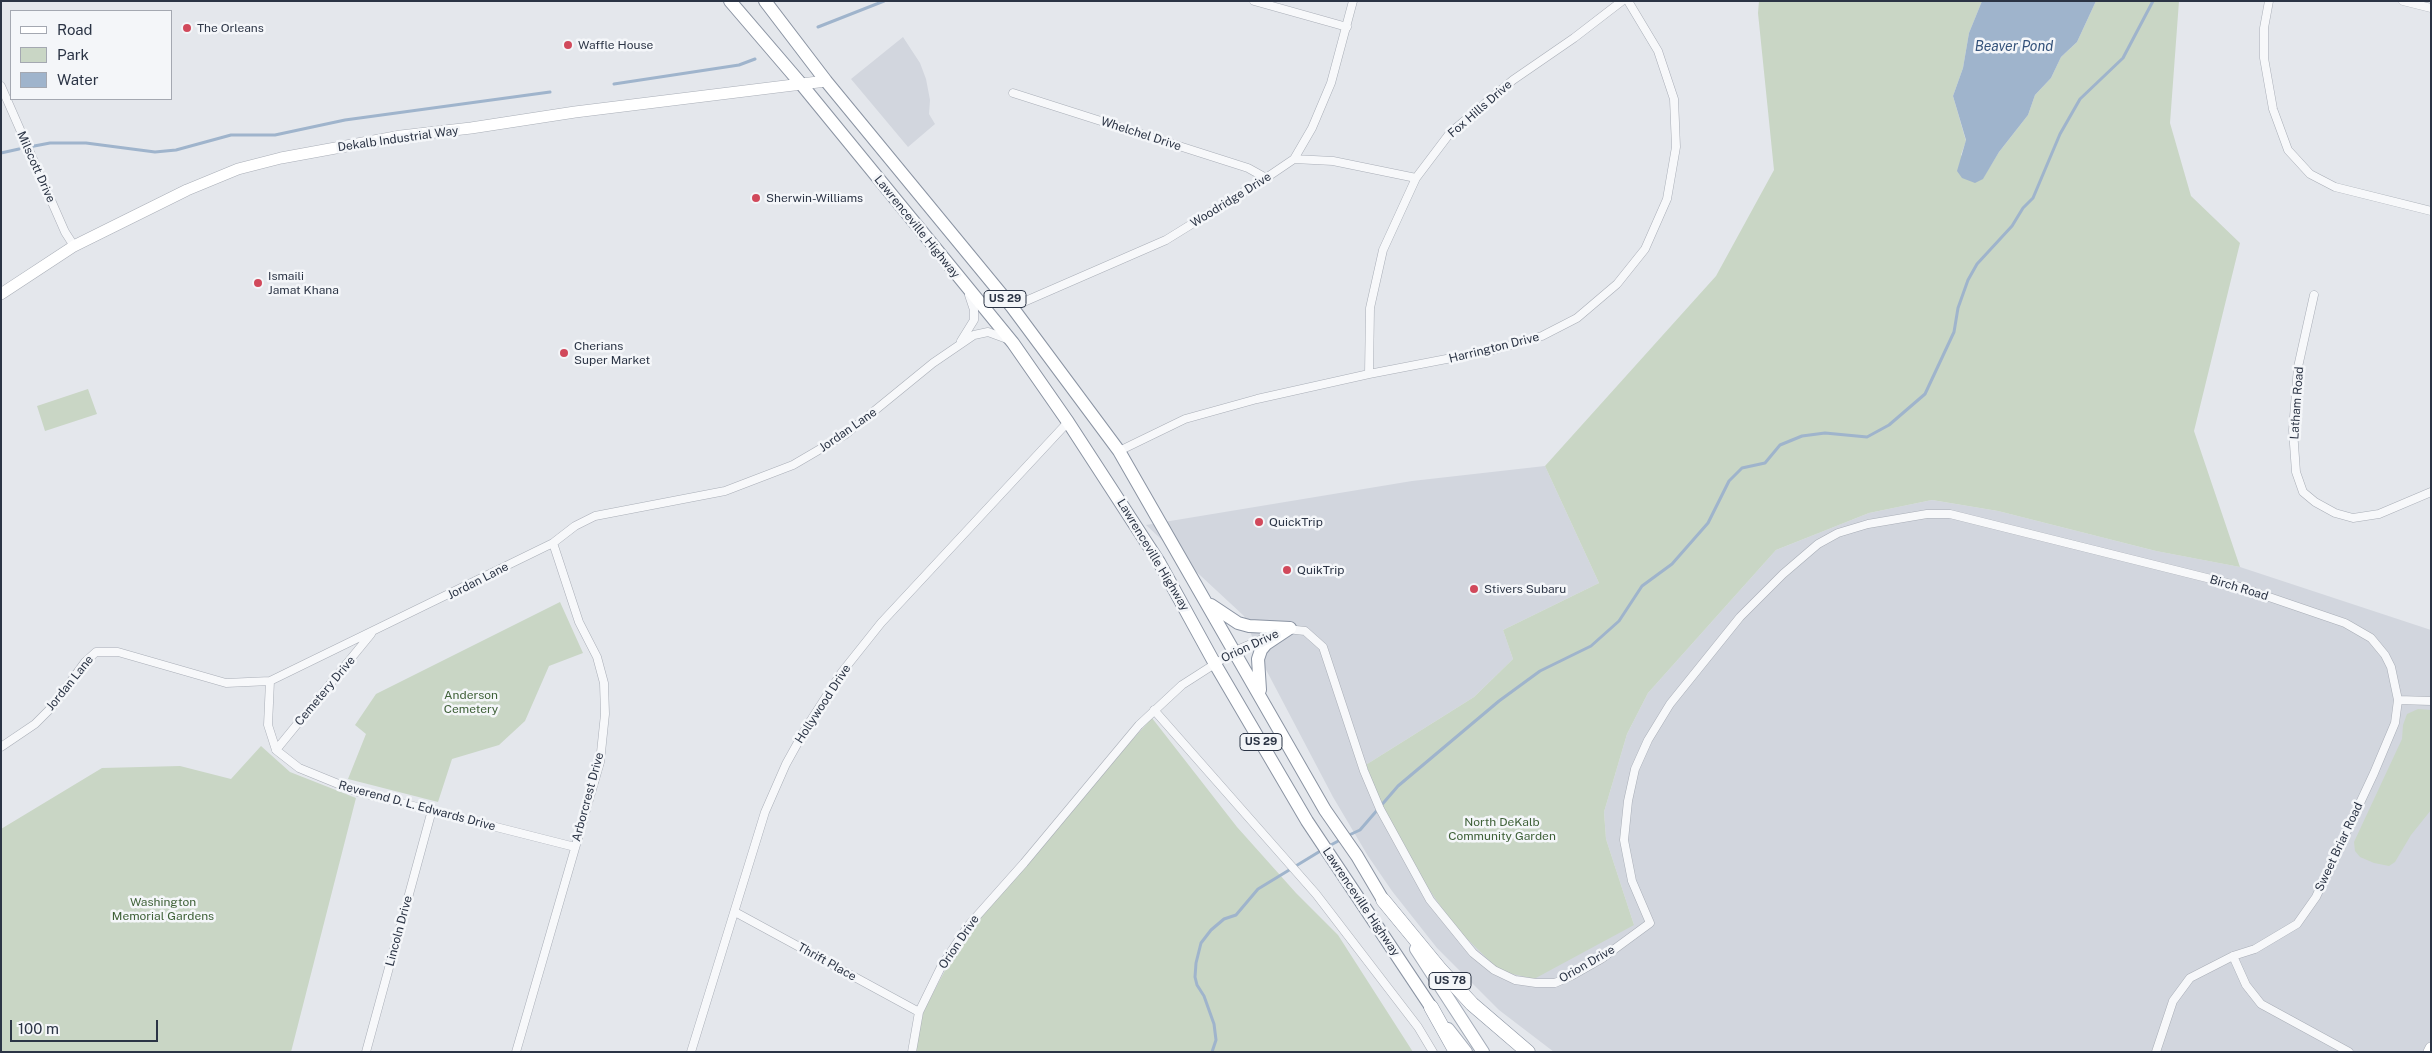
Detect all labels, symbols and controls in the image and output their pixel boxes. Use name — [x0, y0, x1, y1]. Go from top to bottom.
legend — [10, 10, 172, 100]
text: Road — [57, 21, 93, 38]
place label: The Orleans — [197, 21, 264, 35]
marker: The Orleans — [181, 22, 193, 34]
place label: Waffle House — [578, 38, 653, 52]
marker: Waffle House — [562, 39, 574, 51]
water label: Beaver Pond — [1975, 39, 2053, 55]
text: Park — [57, 46, 89, 63]
text: Water — [57, 71, 99, 88]
street label: Fox Hills Drive — [1445, 77, 1515, 141]
street label: Whelchel Drive — [1099, 114, 1183, 154]
street label: Dekalb Industrial Way — [337, 123, 459, 155]
street label: Milscott Drive — [14, 129, 58, 205]
street label: Woodridge Drive — [1188, 169, 1274, 231]
street label: Lawrenceville Highway — [871, 173, 963, 281]
place label: Sherwin-Williams — [766, 191, 863, 205]
marker: Sherwin-Williams — [750, 192, 762, 204]
place label: Ismaili Jamat Khana — [268, 269, 339, 297]
marker: Ismaili Jamat Khana — [252, 277, 264, 289]
road number: US 29 — [984, 290, 1026, 308]
street label: Harrington Drive — [1447, 330, 1541, 366]
place label: Cherians Super Market — [574, 339, 650, 367]
marker: Cherians Super Market — [558, 347, 570, 359]
street label: Latham Road — [2287, 366, 2307, 440]
street label: Jordan Lane — [817, 405, 879, 455]
street label: Lawrenceville Highway — [1114, 496, 1192, 614]
place label: QuickTrip — [1269, 515, 1323, 529]
marker: QuickTrip — [1253, 516, 1265, 528]
street label: Jordan Lane — [445, 559, 511, 603]
place label: QuikTrip — [1297, 563, 1344, 577]
marker: QuikTrip — [1281, 564, 1293, 576]
street label: Birch Road — [2208, 572, 2270, 604]
place label: Stivers Subaru — [1484, 582, 1566, 596]
marker: Stivers Subaru — [1468, 583, 1480, 595]
street label: Orion Drive — [1219, 626, 1281, 666]
street label: Jordan Lane — [43, 653, 97, 713]
street label: Cemetery Drive — [292, 653, 358, 729]
street label: Hollywood Drive — [792, 662, 854, 746]
park label: Anderson Cemetery — [444, 688, 498, 716]
road number: US 29 — [1240, 734, 1282, 750]
street label: Arborcrest Drive — [569, 751, 607, 843]
street label: Reverend D. L. Edwards Drive — [337, 778, 497, 834]
street label: Sweet Briar Road — [2312, 800, 2366, 894]
park label: North DeKalb Community Garden — [1448, 815, 1556, 843]
street label: Lawrenceville Highway — [1319, 845, 1403, 959]
street label: Lincoln Drive — [383, 894, 415, 968]
park label: Washington Memorial Gardens — [112, 895, 214, 923]
street label: Orion Drive — [936, 912, 982, 972]
street label: Thrift Place — [795, 940, 859, 984]
street label: Orion Drive — [1557, 942, 1617, 986]
road number: US 78 — [1429, 972, 1471, 989]
scale bar — [12, 1010, 160, 1042]
text: 100 m — [18, 1020, 59, 1037]

